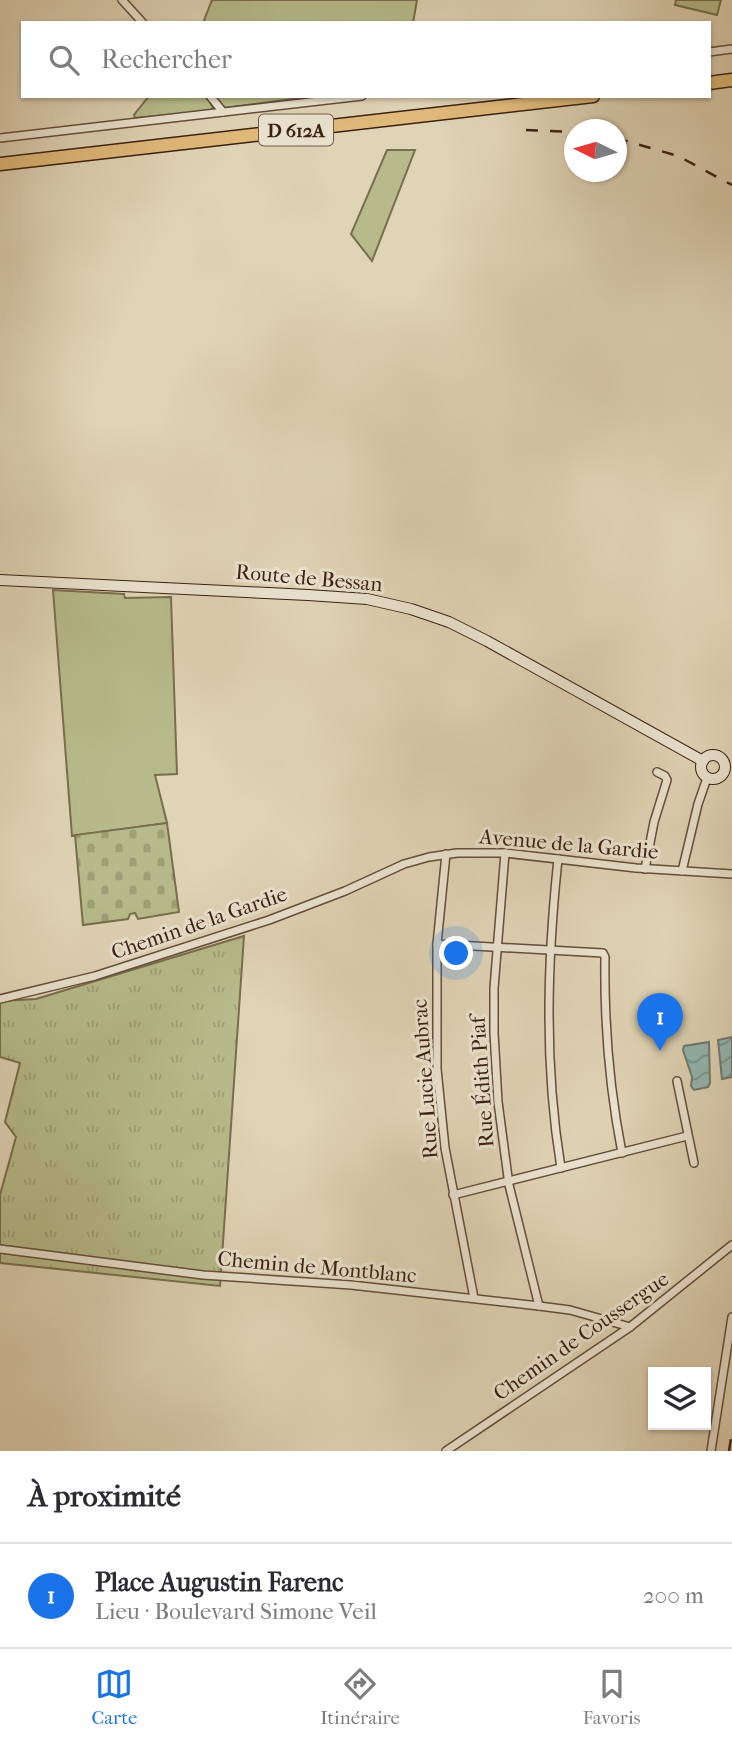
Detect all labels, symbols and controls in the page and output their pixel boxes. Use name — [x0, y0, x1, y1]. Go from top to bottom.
search box — [21, 21, 711, 98]
icon: search — [45, 41, 83, 79]
text: Rechercher — [101, 44, 232, 75]
road number: D 612A — [259, 114, 333, 146]
north arrow — [564, 119, 627, 182]
street label: Route de Bessan — [235, 560, 383, 596]
street label: Avenue de la Gardie — [477, 824, 660, 864]
street label: Chemin de la Gardie — [108, 882, 290, 964]
your location — [439, 936, 473, 970]
pin: 1 — [637, 993, 683, 1051]
street label: Rue Lucie Aubrac — [407, 998, 443, 1160]
street label: Rue Édith Piaf — [465, 1012, 499, 1148]
street label: Chemin de Montblanc — [217, 1246, 417, 1288]
street label: Chemin de Coussergue — [489, 1267, 673, 1405]
map controls — [648, 1367, 711, 1430]
button: layers — [648, 1367, 711, 1430]
text: À proximité — [28, 1479, 181, 1514]
text: Place Augustin Farenc — [95, 1567, 343, 1598]
text: 1 — [47, 1582, 55, 1609]
text: 200 m — [643, 1582, 704, 1609]
text: Lieu · Boulevard Simone Veil — [95, 1598, 377, 1625]
tab: Carte — [91, 1665, 137, 1729]
tab: Itinéraire — [320, 1665, 400, 1729]
tab: Favoris — [583, 1665, 641, 1729]

